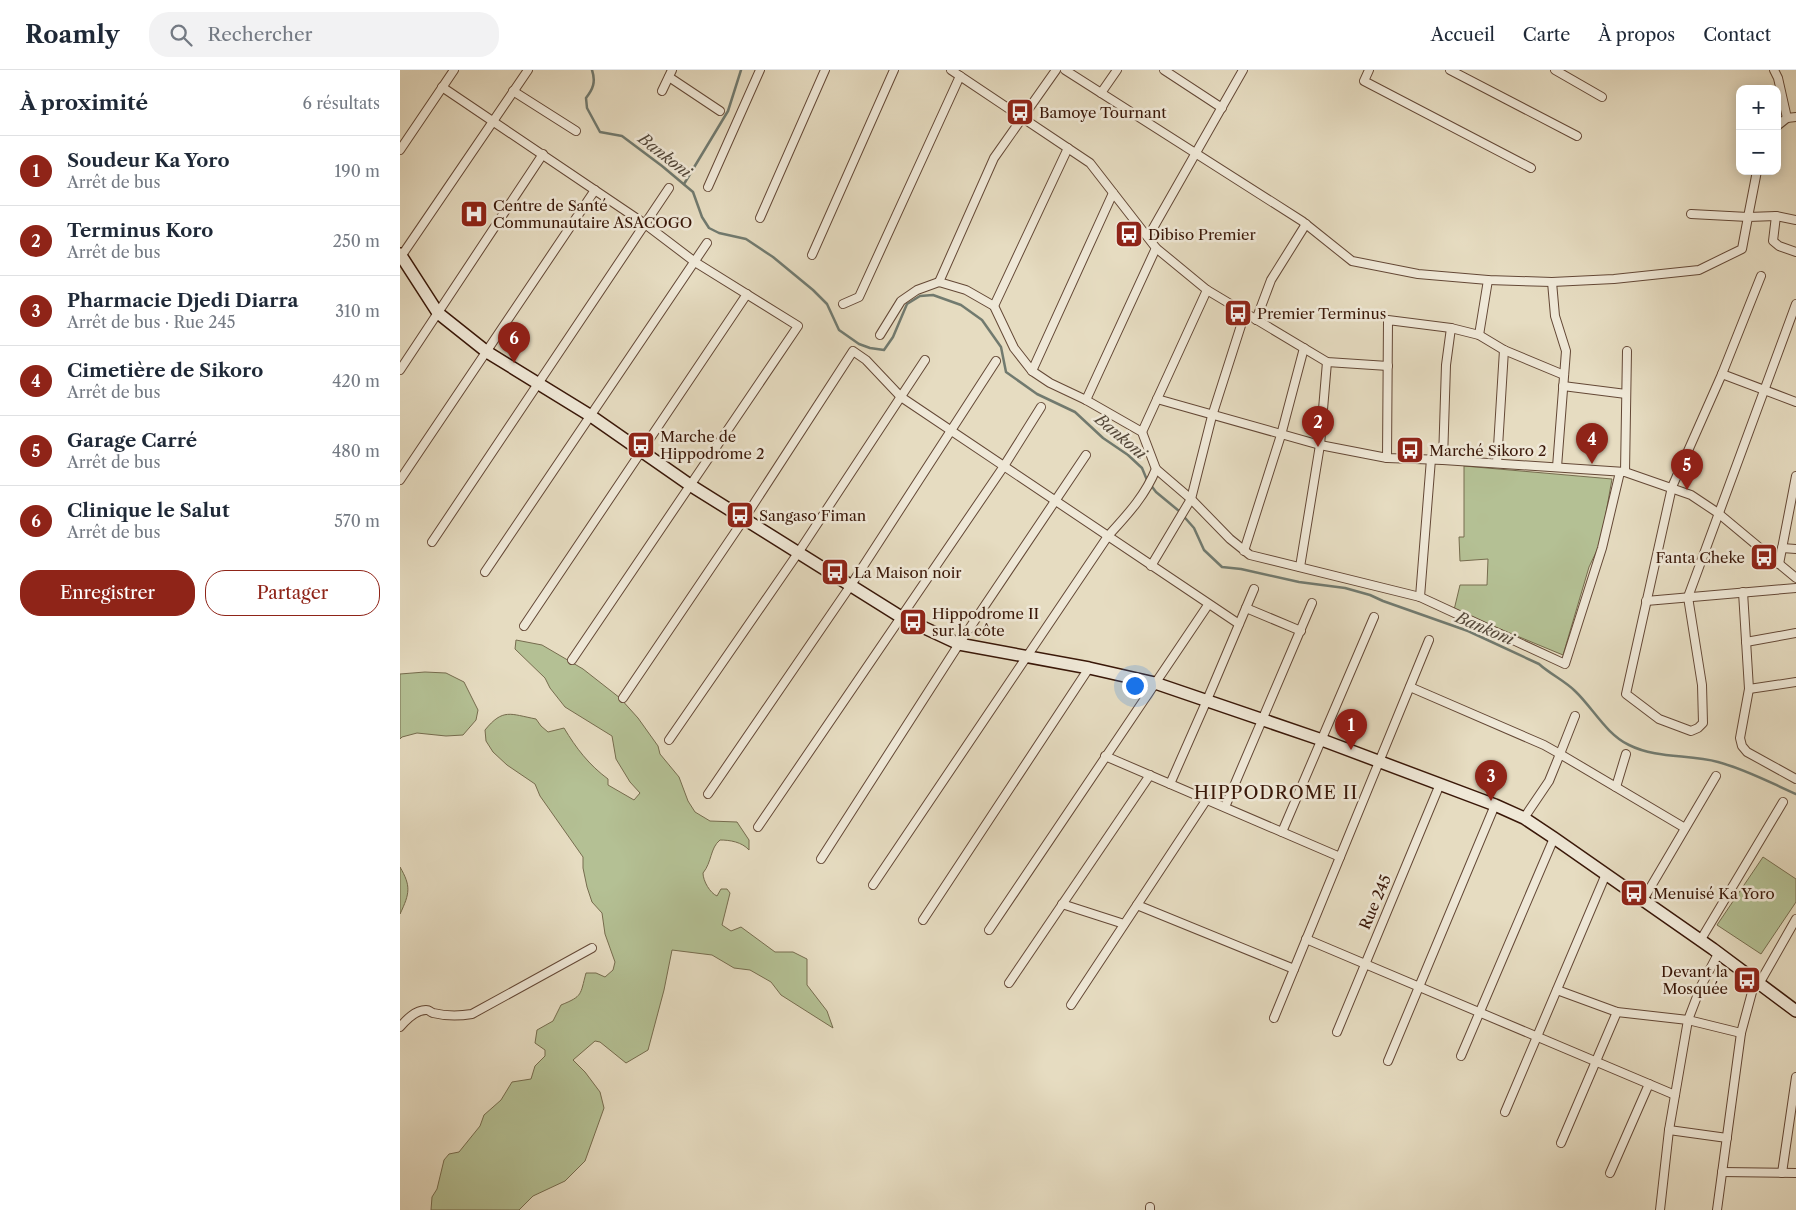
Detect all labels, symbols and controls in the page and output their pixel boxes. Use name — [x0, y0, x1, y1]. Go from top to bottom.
search box — [149, 12, 499, 57]
text: Roamly — [25, 20, 119, 49]
icon: search — [167, 21, 195, 49]
text: Rechercher — [207, 23, 313, 46]
text: Accueil — [1431, 24, 1495, 46]
text: Carte — [1523, 24, 1570, 46]
text: À propos — [1598, 24, 1675, 46]
text: Contact — [1703, 24, 1771, 46]
map controls — [1736, 85, 1781, 175]
button: + — [1736, 85, 1781, 130]
text: À proximité — [20, 90, 148, 115]
text: 6 résultats — [303, 93, 380, 113]
bus stop icon: Bamoye Tournant — [1005, 97, 1035, 127]
place label: Bamoye Tournant — [1039, 103, 1167, 122]
water label: Bankoni — [633, 127, 696, 182]
button: − — [1736, 130, 1781, 175]
text: Soudeur Ka Yoro — [67, 149, 230, 172]
text: 1 — [32, 161, 40, 181]
text: 190 m — [335, 161, 380, 181]
text: Arrêt de bus — [67, 172, 160, 192]
place label: Centre de Santé Communautaire ASACOGO — [493, 196, 692, 232]
hospital icon: Centre de Santé Communautaire ASACOGO — [459, 199, 489, 229]
text: Terminus Koro — [67, 219, 213, 242]
bus stop icon: Dibiso Premier — [1114, 219, 1144, 249]
place label: Dibiso Premier — [1148, 225, 1256, 244]
text: 2 — [31, 231, 41, 251]
text: 250 m — [333, 231, 380, 251]
text: Arrêt de bus — [67, 242, 160, 262]
text: Pharmacie Djedi Diarra — [67, 289, 299, 312]
bus stop icon: Premier Terminus — [1223, 298, 1253, 328]
text: 3 — [31, 301, 41, 321]
text: 310 m — [335, 301, 380, 321]
place label: Premier Terminus — [1257, 304, 1386, 323]
text: Arrêt de bus · Rue 245 — [67, 312, 235, 332]
pin: 6 — [498, 322, 530, 363]
text: Cimetière de Sikoro — [67, 359, 263, 382]
text: 4 — [31, 371, 41, 391]
text: 420 m — [332, 371, 380, 391]
text: Arrêt de bus — [67, 382, 160, 402]
pin: 2 — [1302, 406, 1334, 447]
water label: Bankoni — [1090, 407, 1152, 464]
pin: 4 — [1576, 423, 1608, 464]
place label: Marche de Hippodrome 2 — [660, 427, 765, 463]
text: Garage Carré — [67, 429, 197, 452]
bus stop icon: Marche de Hippodrome 2 — [626, 430, 656, 460]
bus stop icon: Marché Sikoro 2 — [1395, 435, 1425, 465]
text: 5 — [32, 441, 40, 461]
text: 480 m — [332, 441, 380, 461]
place label: Marché Sikoro 2 — [1429, 441, 1547, 460]
pin: 5 — [1671, 449, 1703, 490]
text: Arrêt de bus — [67, 452, 160, 472]
text: Clinique le Salut — [67, 499, 230, 522]
bus stop icon: Sangaso Fiman — [725, 500, 755, 530]
place label: Sangaso Fiman — [759, 506, 867, 525]
text: 6 — [31, 511, 41, 531]
text: 570 m — [334, 511, 380, 531]
text: Arrêt de bus — [67, 522, 160, 542]
bus stop icon: Fanta Cheke — [1749, 542, 1779, 572]
place label: Fanta Cheke — [1656, 548, 1745, 567]
bus stop icon: La Maison noir — [820, 557, 850, 587]
place label: La Maison noir — [854, 563, 962, 582]
button: Enregistrer — [20, 570, 195, 616]
button: Partager — [205, 570, 380, 616]
place label: Hippodrome II sur la côte — [932, 604, 1039, 640]
water label: Bankoni — [1451, 606, 1518, 650]
bus stop icon: Hippodrome II sur la côte — [898, 607, 928, 637]
your location — [1122, 673, 1148, 699]
pin: 1 — [1335, 709, 1367, 750]
pin: 3 — [1475, 760, 1507, 801]
district label: HIPPODROME II — [1194, 782, 1358, 804]
street label: Rue 245 — [1355, 872, 1395, 932]
bus stop icon: Menuisé Ka Yoro — [1619, 878, 1649, 908]
place label: Menuisé Ka Yoro — [1653, 884, 1775, 903]
place label: Devant la Mosquée — [1661, 962, 1728, 998]
bus stop icon: Devant la Mosquée — [1732, 965, 1762, 995]

